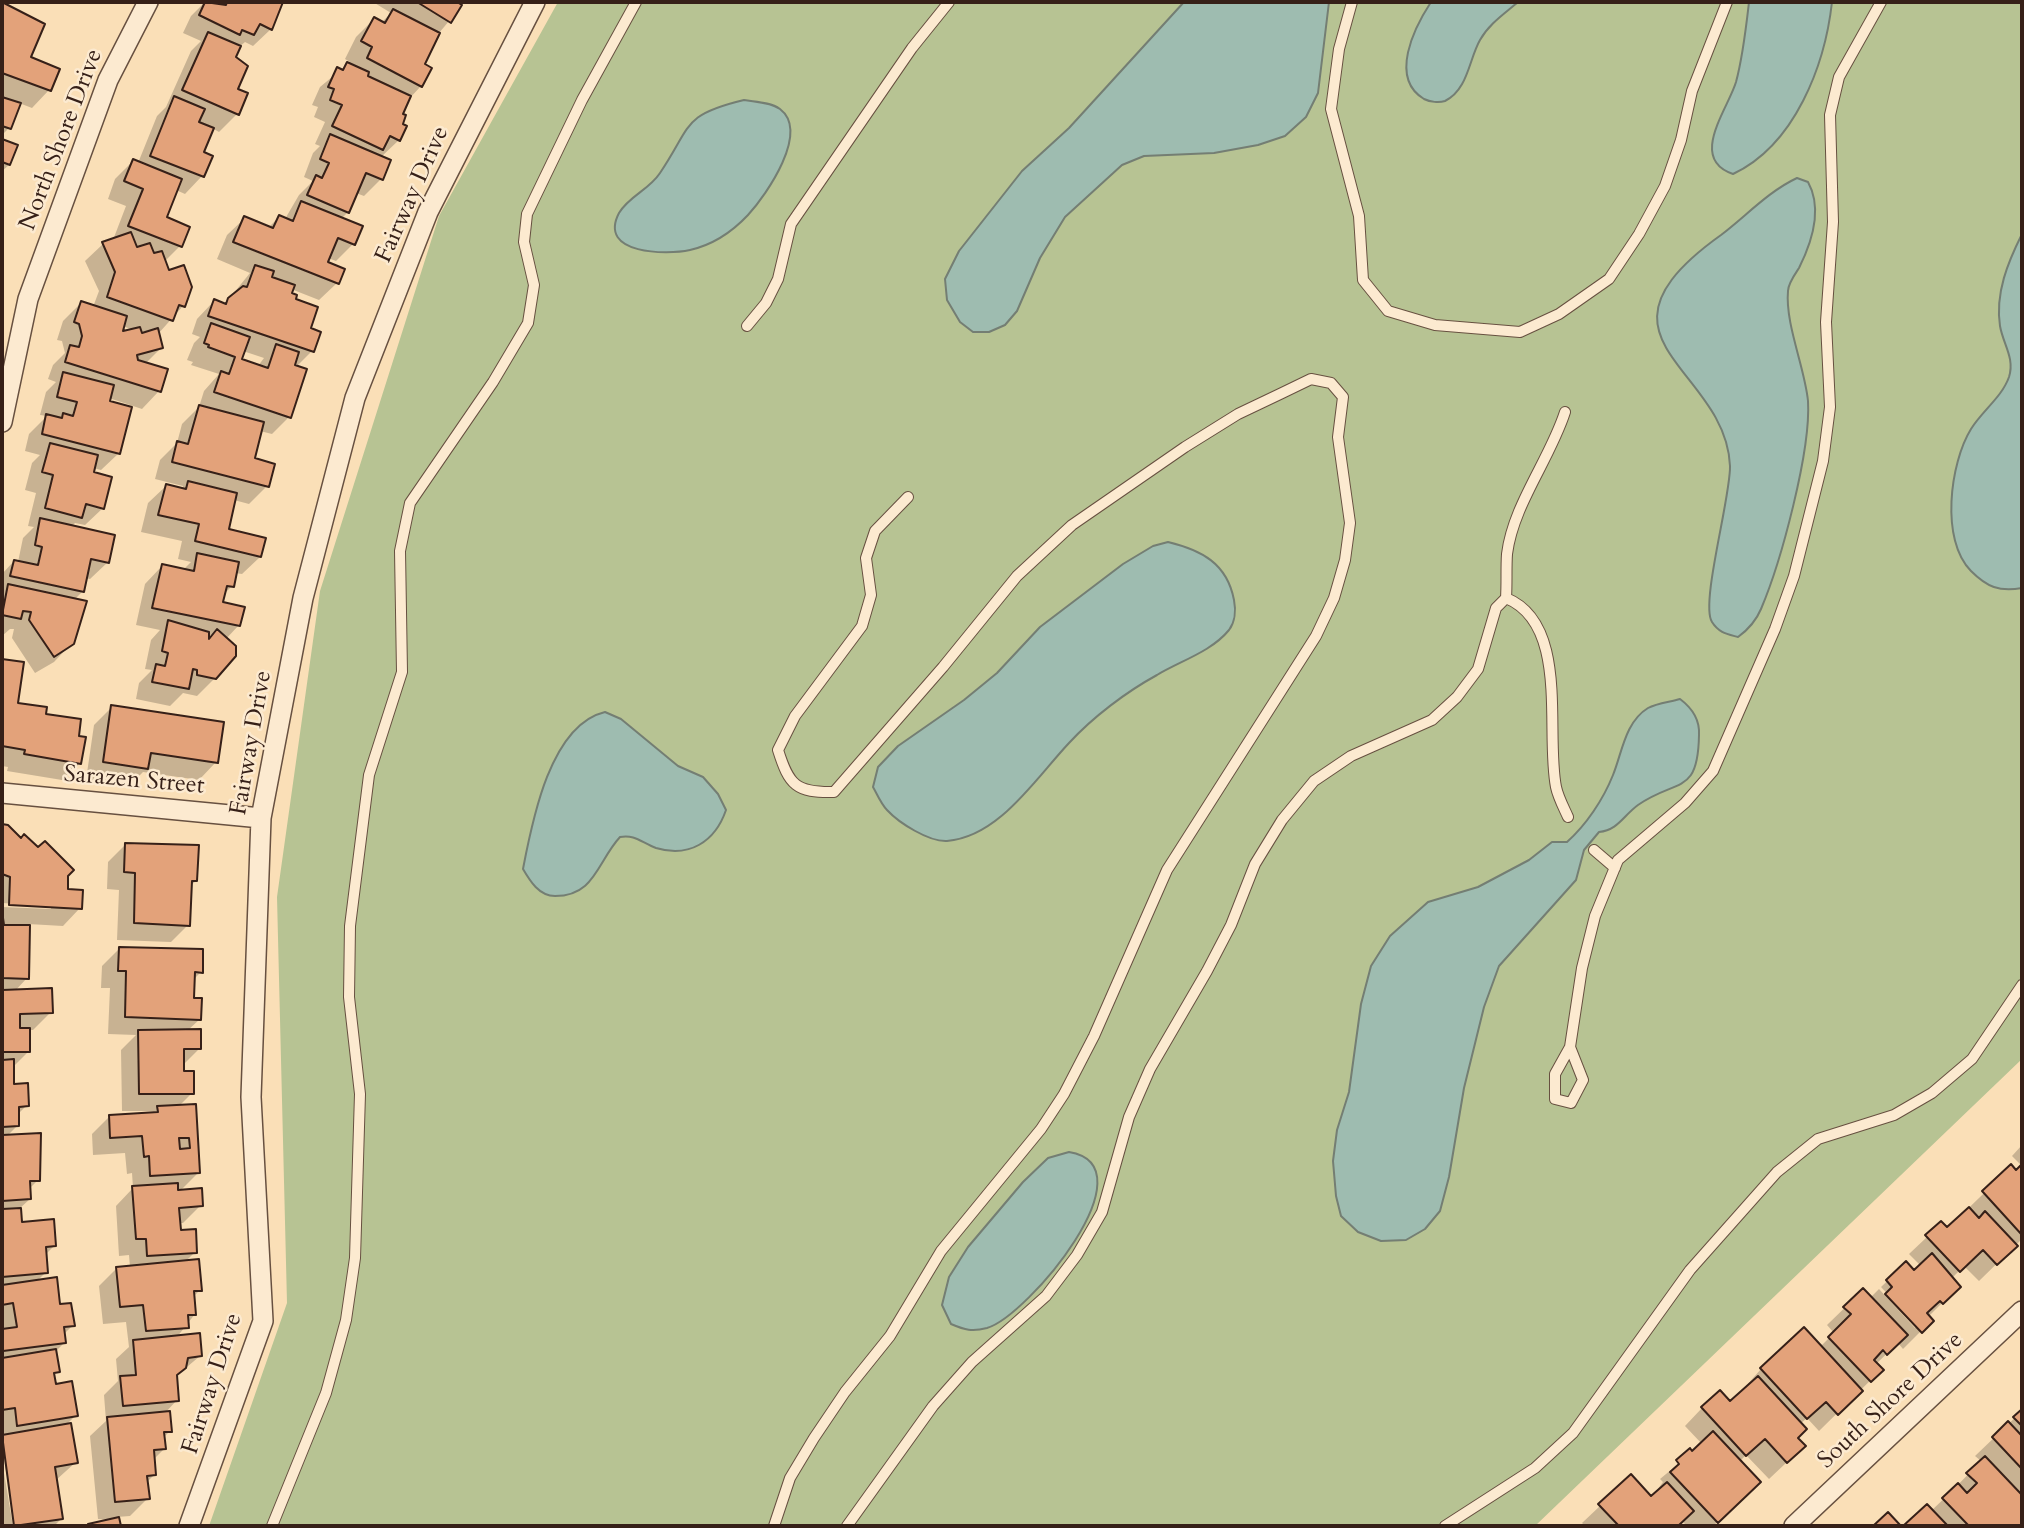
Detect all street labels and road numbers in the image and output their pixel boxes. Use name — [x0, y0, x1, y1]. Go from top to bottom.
street label: North Shore Drive — [14, 45, 110, 235]
street label: Fairway Drive — [370, 122, 456, 268]
street label: Fairway Drive — [225, 668, 279, 818]
street label: Sarazen Street — [63, 761, 205, 801]
street label: Fairway Drive — [177, 1310, 249, 1458]
street label: South Shore Drive — [1813, 1326, 1969, 1476]

